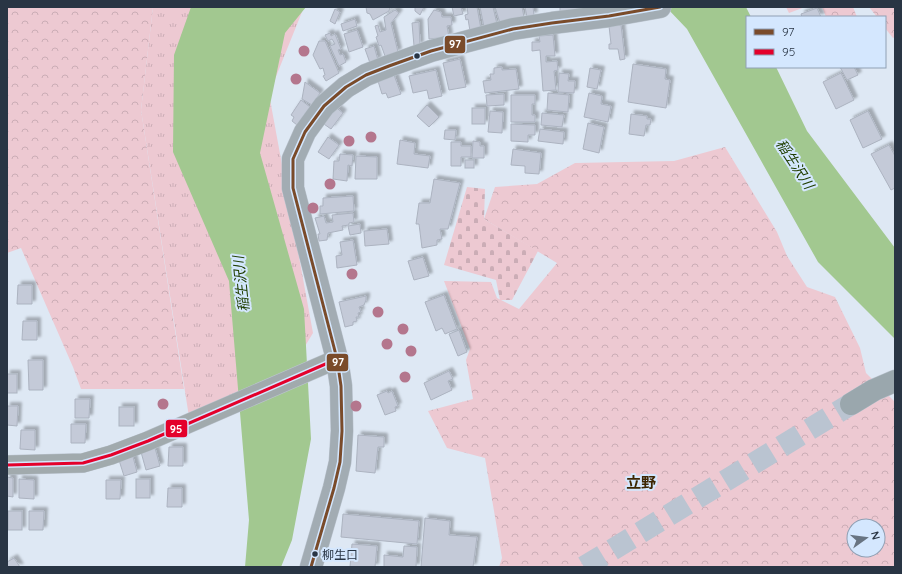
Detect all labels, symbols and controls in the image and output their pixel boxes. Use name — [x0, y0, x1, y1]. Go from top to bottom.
legend — [746, 16, 886, 68]
text: 97 — [782, 24, 795, 39]
line badge: 97 — [444, 35, 466, 54]
text: 97 — [449, 37, 461, 51]
text: 95 — [782, 44, 795, 59]
unlabelled marker — [412, 51, 422, 61]
water label: 稲生沢川 — [772, 136, 819, 194]
water label: 稲生沢川 — [229, 253, 253, 313]
line badge: 97 — [326, 353, 349, 372]
text: 97 — [332, 355, 344, 369]
line badge: 95 — [165, 419, 188, 438]
text: 95 — [170, 422, 182, 436]
district label: 立野 — [626, 473, 656, 492]
north arrow — [846, 518, 886, 558]
text: N — [868, 530, 883, 541]
place label: 柳生口 — [322, 547, 358, 562]
marker: 柳生口 — [310, 549, 320, 559]

